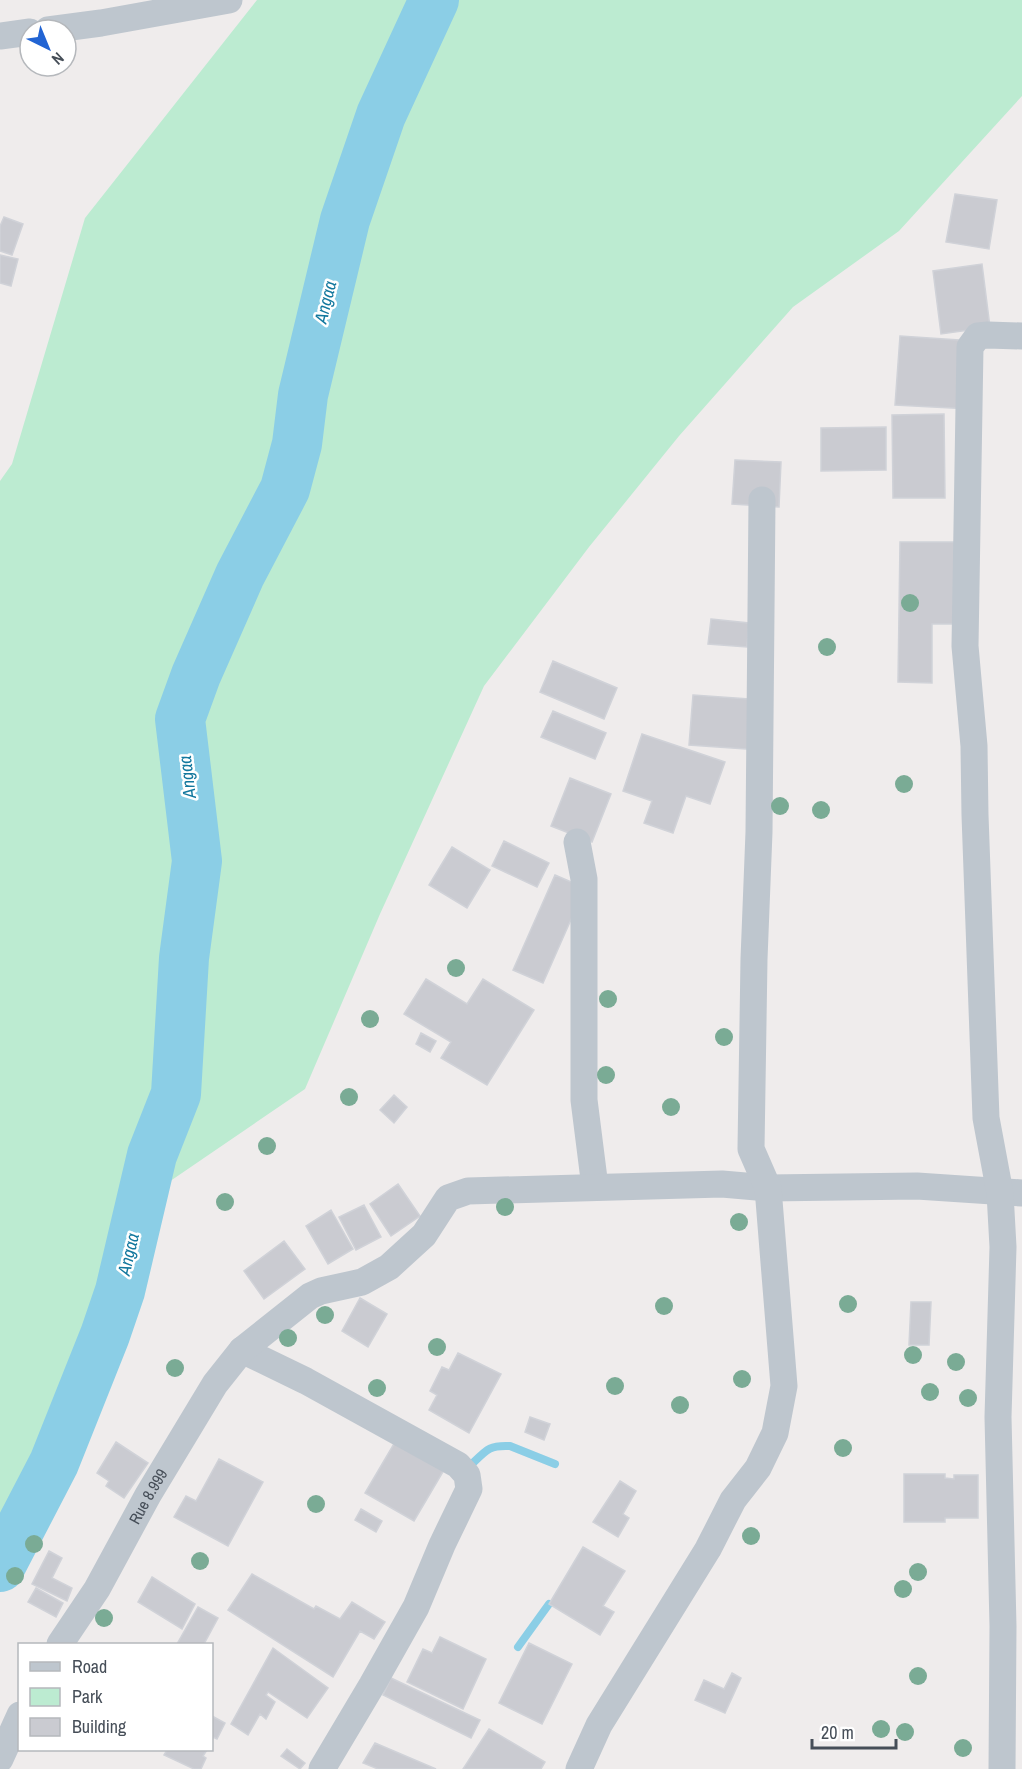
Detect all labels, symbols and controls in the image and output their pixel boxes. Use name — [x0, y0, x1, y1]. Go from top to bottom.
north arrow — [18, 18, 78, 78]
text: N — [47, 48, 69, 70]
water label: Angaa — [307, 278, 342, 327]
water label: Angaa — [172, 754, 202, 801]
water label: Angaa — [111, 1230, 145, 1279]
street label: Rue 8.999 — [123, 1464, 172, 1528]
legend — [18, 1643, 213, 1751]
text: Road — [72, 1654, 107, 1679]
text: Park — [72, 1684, 103, 1709]
scale bar — [812, 1712, 896, 1750]
text: Building — [72, 1714, 127, 1739]
text: 20 m — [821, 1720, 854, 1745]

